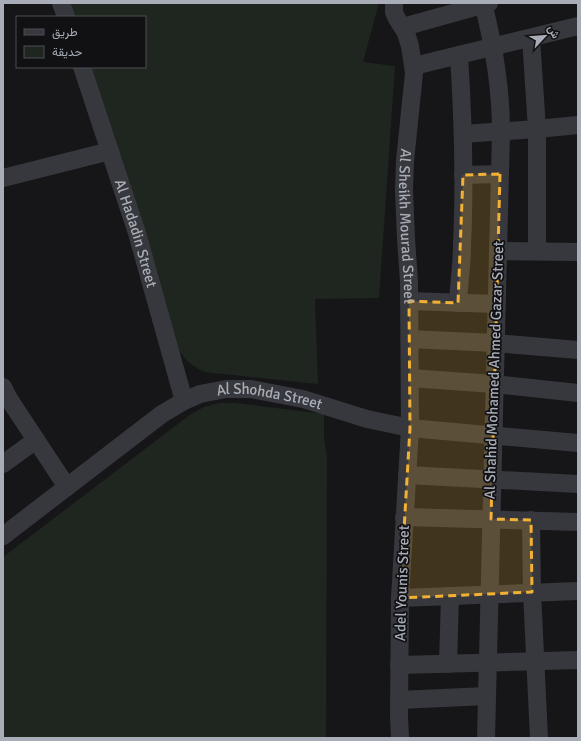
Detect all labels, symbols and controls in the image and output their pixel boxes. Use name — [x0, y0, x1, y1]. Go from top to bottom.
legend — [16, 16, 146, 68]
north arrow — [525, 16, 565, 56]
text: ش — [545, 23, 562, 41]
text: طريق — [52, 25, 78, 40]
text: حديقة — [52, 45, 82, 60]
street label: Al Sheikh Mourad Street — [395, 148, 418, 304]
street label: Al Hadadin Street — [111, 177, 161, 290]
street label: Al Shahid Mohamed Ahmed Gazar Street — [480, 241, 508, 499]
street label: Al Shohda Street — [215, 380, 325, 413]
street label: Adel Younis Street — [391, 525, 413, 641]

